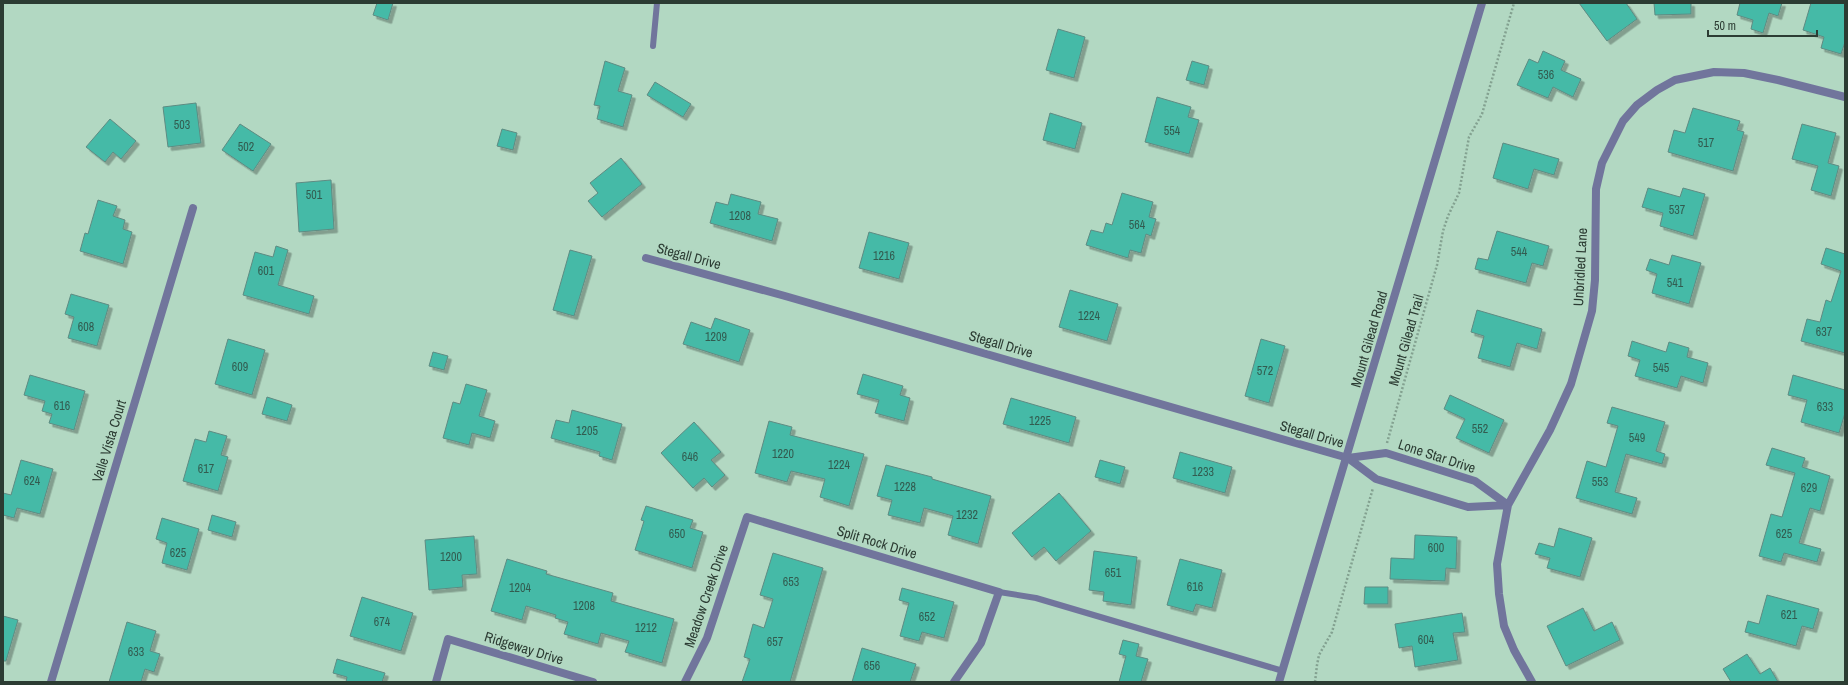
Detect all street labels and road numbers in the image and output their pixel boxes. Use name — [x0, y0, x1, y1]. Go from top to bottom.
street label: Unbridled Lane — [1569, 227, 1591, 307]
street label: Stegall Drive — [655, 239, 723, 273]
street label: Mount Gilead Road — [1347, 289, 1391, 389]
street label: Mount Gilead Trail — [1384, 292, 1428, 388]
street label: Stegall Drive — [967, 326, 1035, 362]
street label: Valle Vista Court — [88, 398, 130, 484]
street label: Stegall Drive — [1278, 416, 1346, 452]
street label: Lone Star Drive — [1396, 435, 1478, 477]
street label: Split Rock Drive — [835, 521, 919, 563]
street label: Meadow Creek Drive — [680, 542, 732, 650]
street label: Ridgeway Drive — [482, 627, 566, 669]

